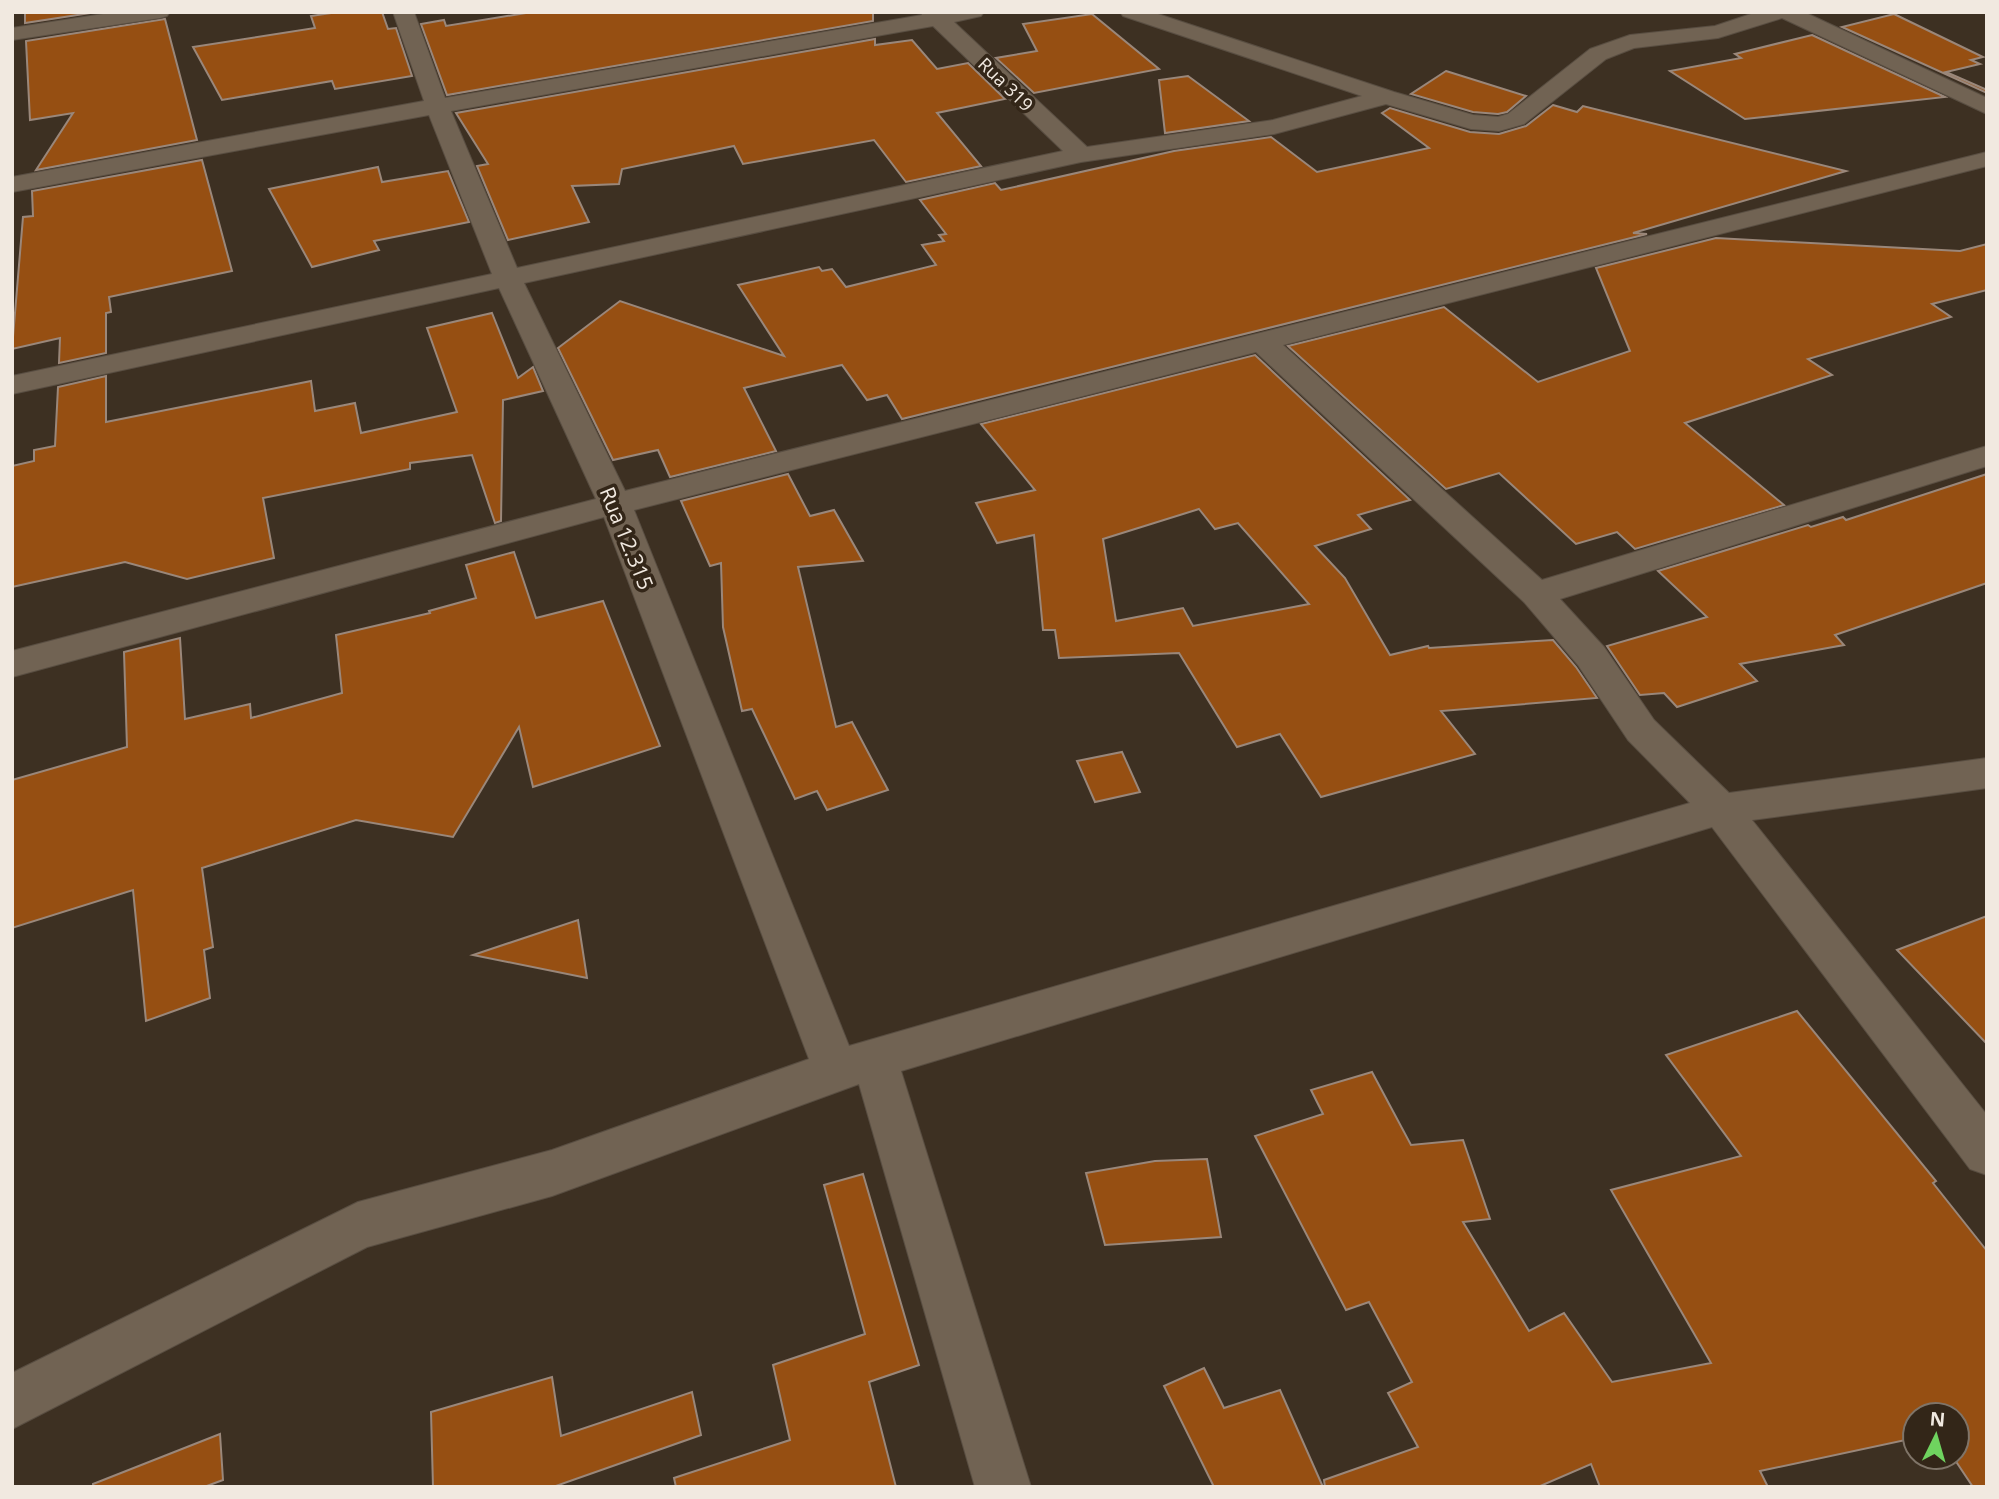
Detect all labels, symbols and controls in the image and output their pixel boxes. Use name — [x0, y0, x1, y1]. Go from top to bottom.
street label: Rua 319 — [973, 52, 1039, 116]
street label: Rua 12.315 — [594, 482, 660, 594]
north arrow — [1901, 1401, 1971, 1471]
text: N — [1929, 1405, 1946, 1433]

